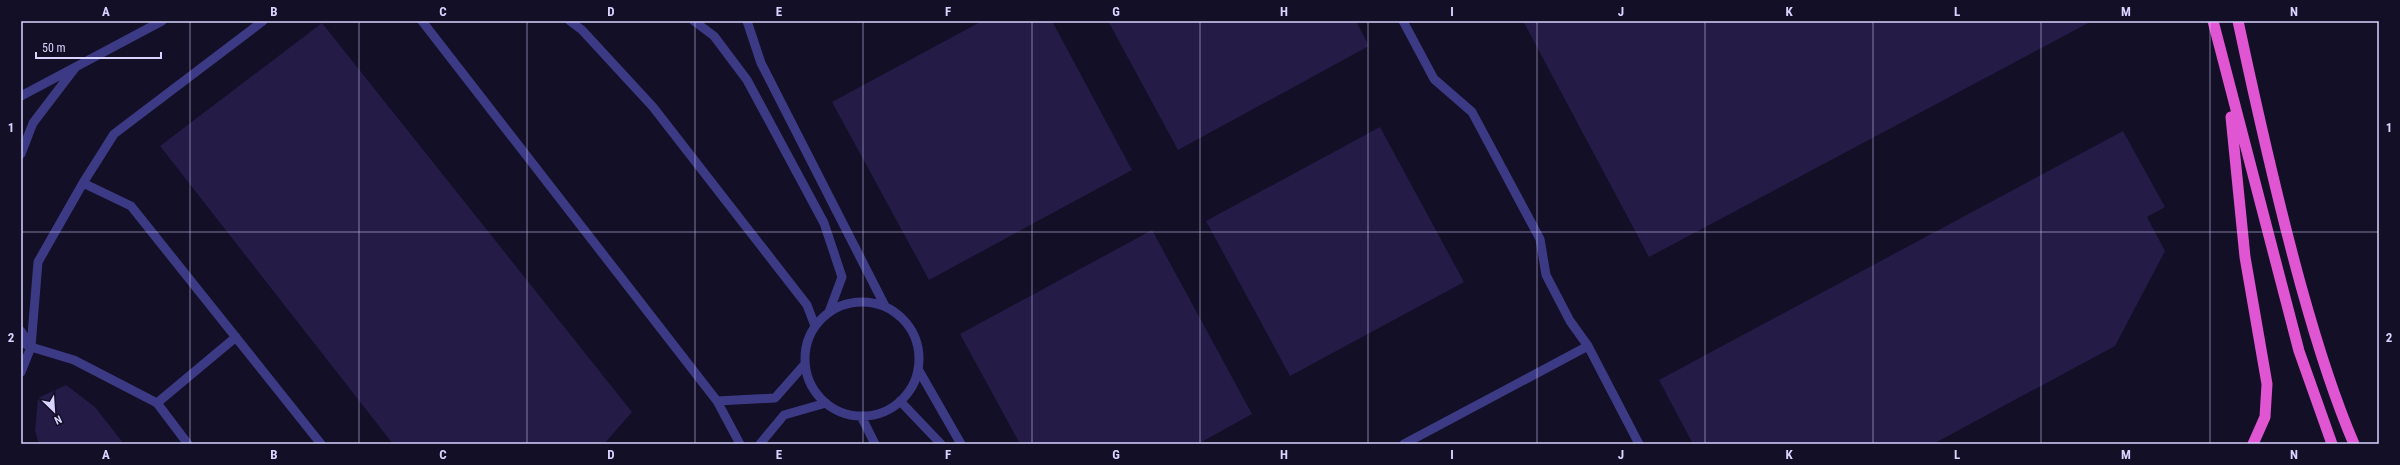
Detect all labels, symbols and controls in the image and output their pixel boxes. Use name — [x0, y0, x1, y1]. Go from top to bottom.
text: A — [102, 4, 110, 19]
text: B — [270, 4, 278, 19]
text: C — [439, 4, 447, 19]
text: D — [607, 4, 615, 19]
text: E — [776, 4, 783, 19]
text: F — [945, 4, 951, 19]
text: G — [1112, 4, 1120, 19]
text: H — [1280, 4, 1288, 19]
text: I — [1450, 4, 1454, 19]
text: J — [1618, 4, 1624, 19]
text: K — [1785, 4, 1793, 19]
text: L — [1954, 4, 1960, 19]
text: M — [2121, 4, 2131, 19]
text: N — [2290, 4, 2298, 19]
scale bar — [36, 34, 161, 60]
text: 50 m — [42, 41, 66, 55]
text: 1 — [8, 120, 14, 135]
text: 1 — [2386, 120, 2392, 135]
text: 2 — [8, 330, 15, 345]
text: 2 — [2386, 330, 2393, 345]
north arrow — [34, 391, 74, 431]
text: N — [52, 412, 64, 427]
text: A — [102, 447, 110, 462]
text: B — [270, 447, 278, 462]
text: C — [439, 447, 447, 462]
text: D — [607, 447, 615, 462]
text: E — [776, 447, 783, 462]
text: F — [945, 447, 951, 462]
text: G — [1112, 447, 1120, 462]
text: H — [1280, 447, 1288, 462]
text: I — [1450, 447, 1454, 462]
text: J — [1618, 447, 1624, 462]
text: K — [1785, 447, 1793, 462]
text: L — [1954, 447, 1960, 462]
text: M — [2121, 447, 2131, 462]
text: N — [2290, 447, 2298, 462]

